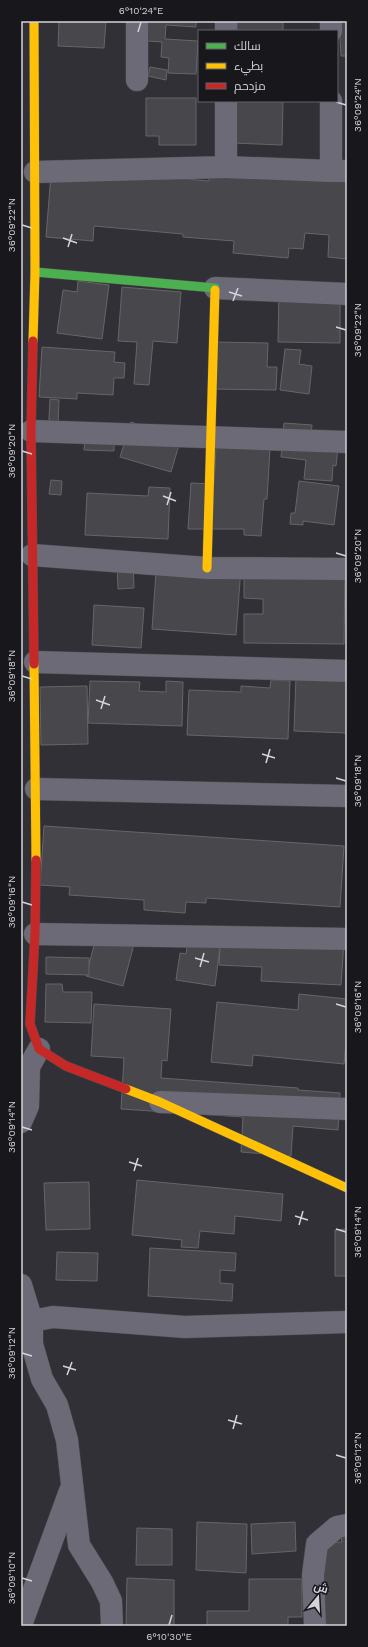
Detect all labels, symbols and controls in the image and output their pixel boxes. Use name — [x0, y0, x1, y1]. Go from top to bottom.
text: 6°10'24"E — [119, 5, 163, 16]
legend — [198, 30, 338, 102]
text: سالك — [234, 39, 261, 53]
text: بطيء — [234, 59, 263, 76]
text: 36°09'24"N — [352, 78, 363, 132]
text: مزدحم — [234, 79, 266, 94]
text: 36°09'22"N — [6, 198, 17, 252]
text: 36°09'22"N — [352, 303, 363, 357]
text: 36°09'20"N — [6, 424, 17, 478]
text: 36°09'20"N — [352, 529, 363, 583]
text: 36°09'18"N — [6, 650, 17, 702]
text: 36°09'18"N — [352, 755, 363, 807]
text: 36°09'16"N — [6, 876, 17, 928]
text: 36°09'16"N — [352, 981, 363, 1033]
text: 36°09'14"N — [6, 1101, 17, 1153]
text: 36°09'14"N — [352, 1206, 363, 1258]
text: 36°09'12"N — [6, 1327, 17, 1379]
text: 36°09'12"N — [352, 1432, 363, 1484]
text: 36°09'10"N — [6, 1552, 17, 1604]
north arrow — [298, 1577, 338, 1617]
text: ش — [312, 1580, 330, 1596]
text: 6°10'30"E — [146, 1631, 192, 1642]

